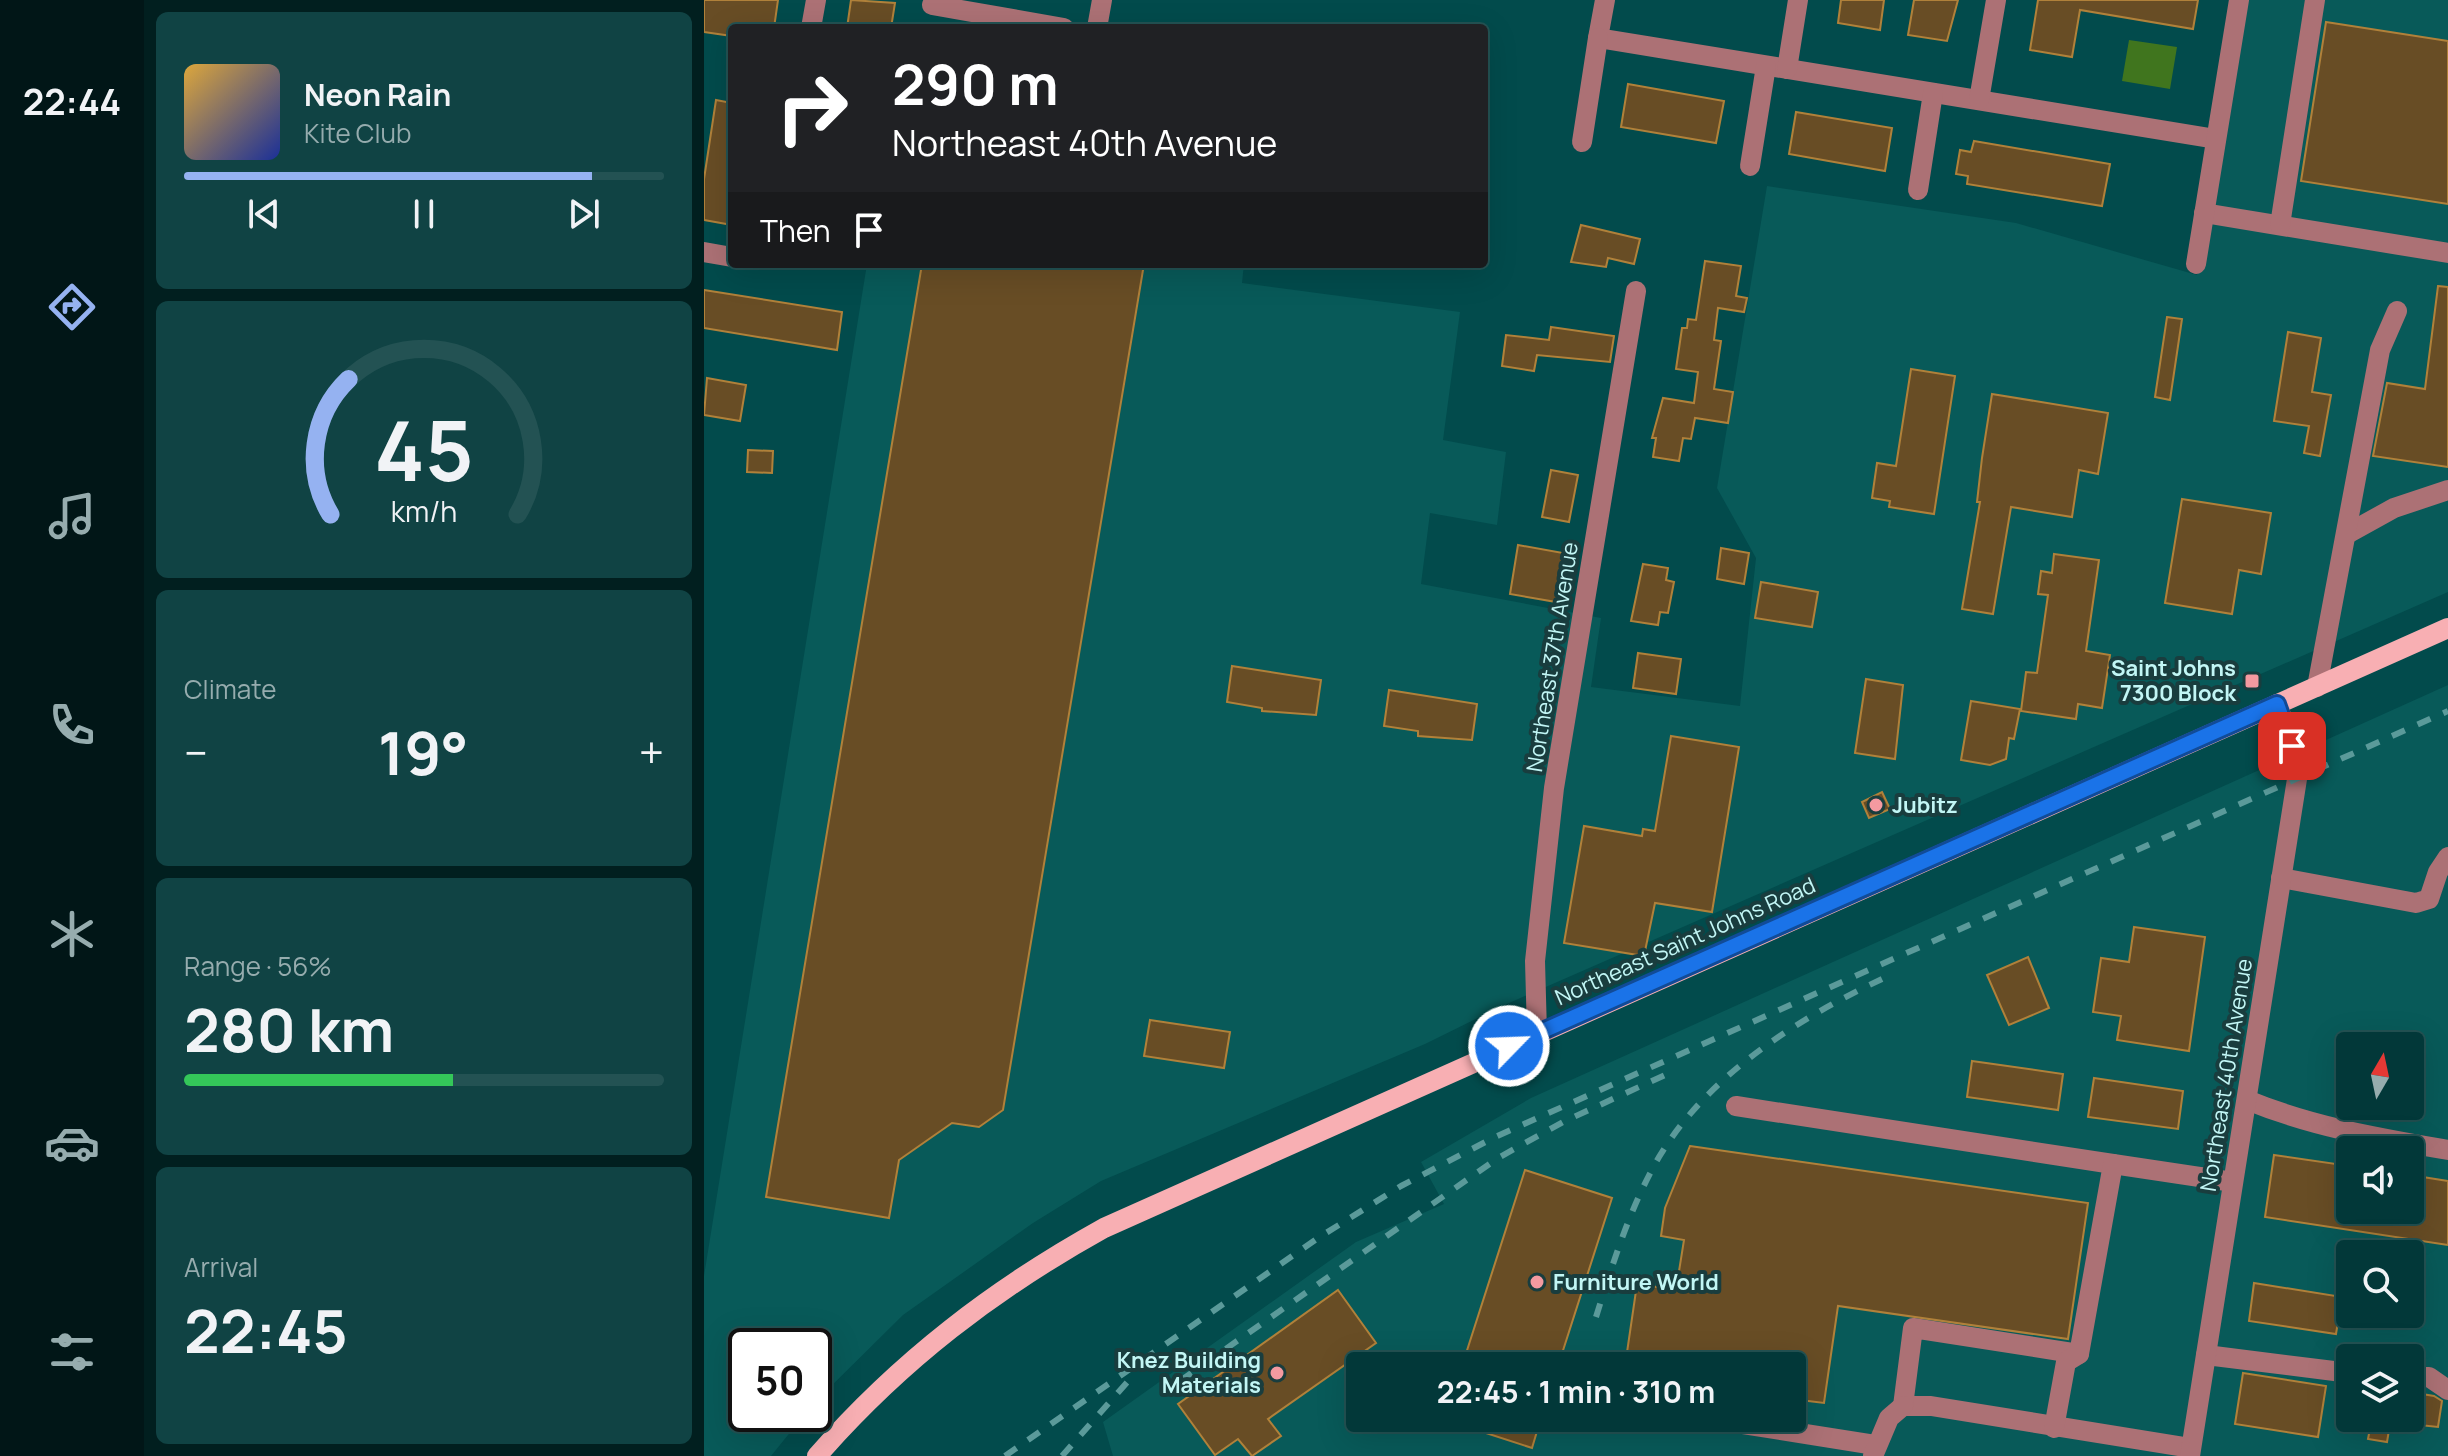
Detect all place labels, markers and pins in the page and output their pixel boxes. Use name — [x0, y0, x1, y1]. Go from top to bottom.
place label: Saint Johns 7300 Block — [2111, 653, 2237, 708]
marker: Saint Johns 7300 Block — [2243, 672, 2261, 690]
pin — [2258, 712, 2326, 780]
place label: Jubitz — [1892, 790, 1958, 820]
marker: Jubitz — [1867, 796, 1885, 814]
place label: Furniture World — [1553, 1267, 1719, 1297]
marker: Furniture World — [1528, 1273, 1546, 1291]
place label: Knez Building Materials — [1117, 1345, 1261, 1400]
marker: Knez Building Materials — [1268, 1364, 1286, 1382]

